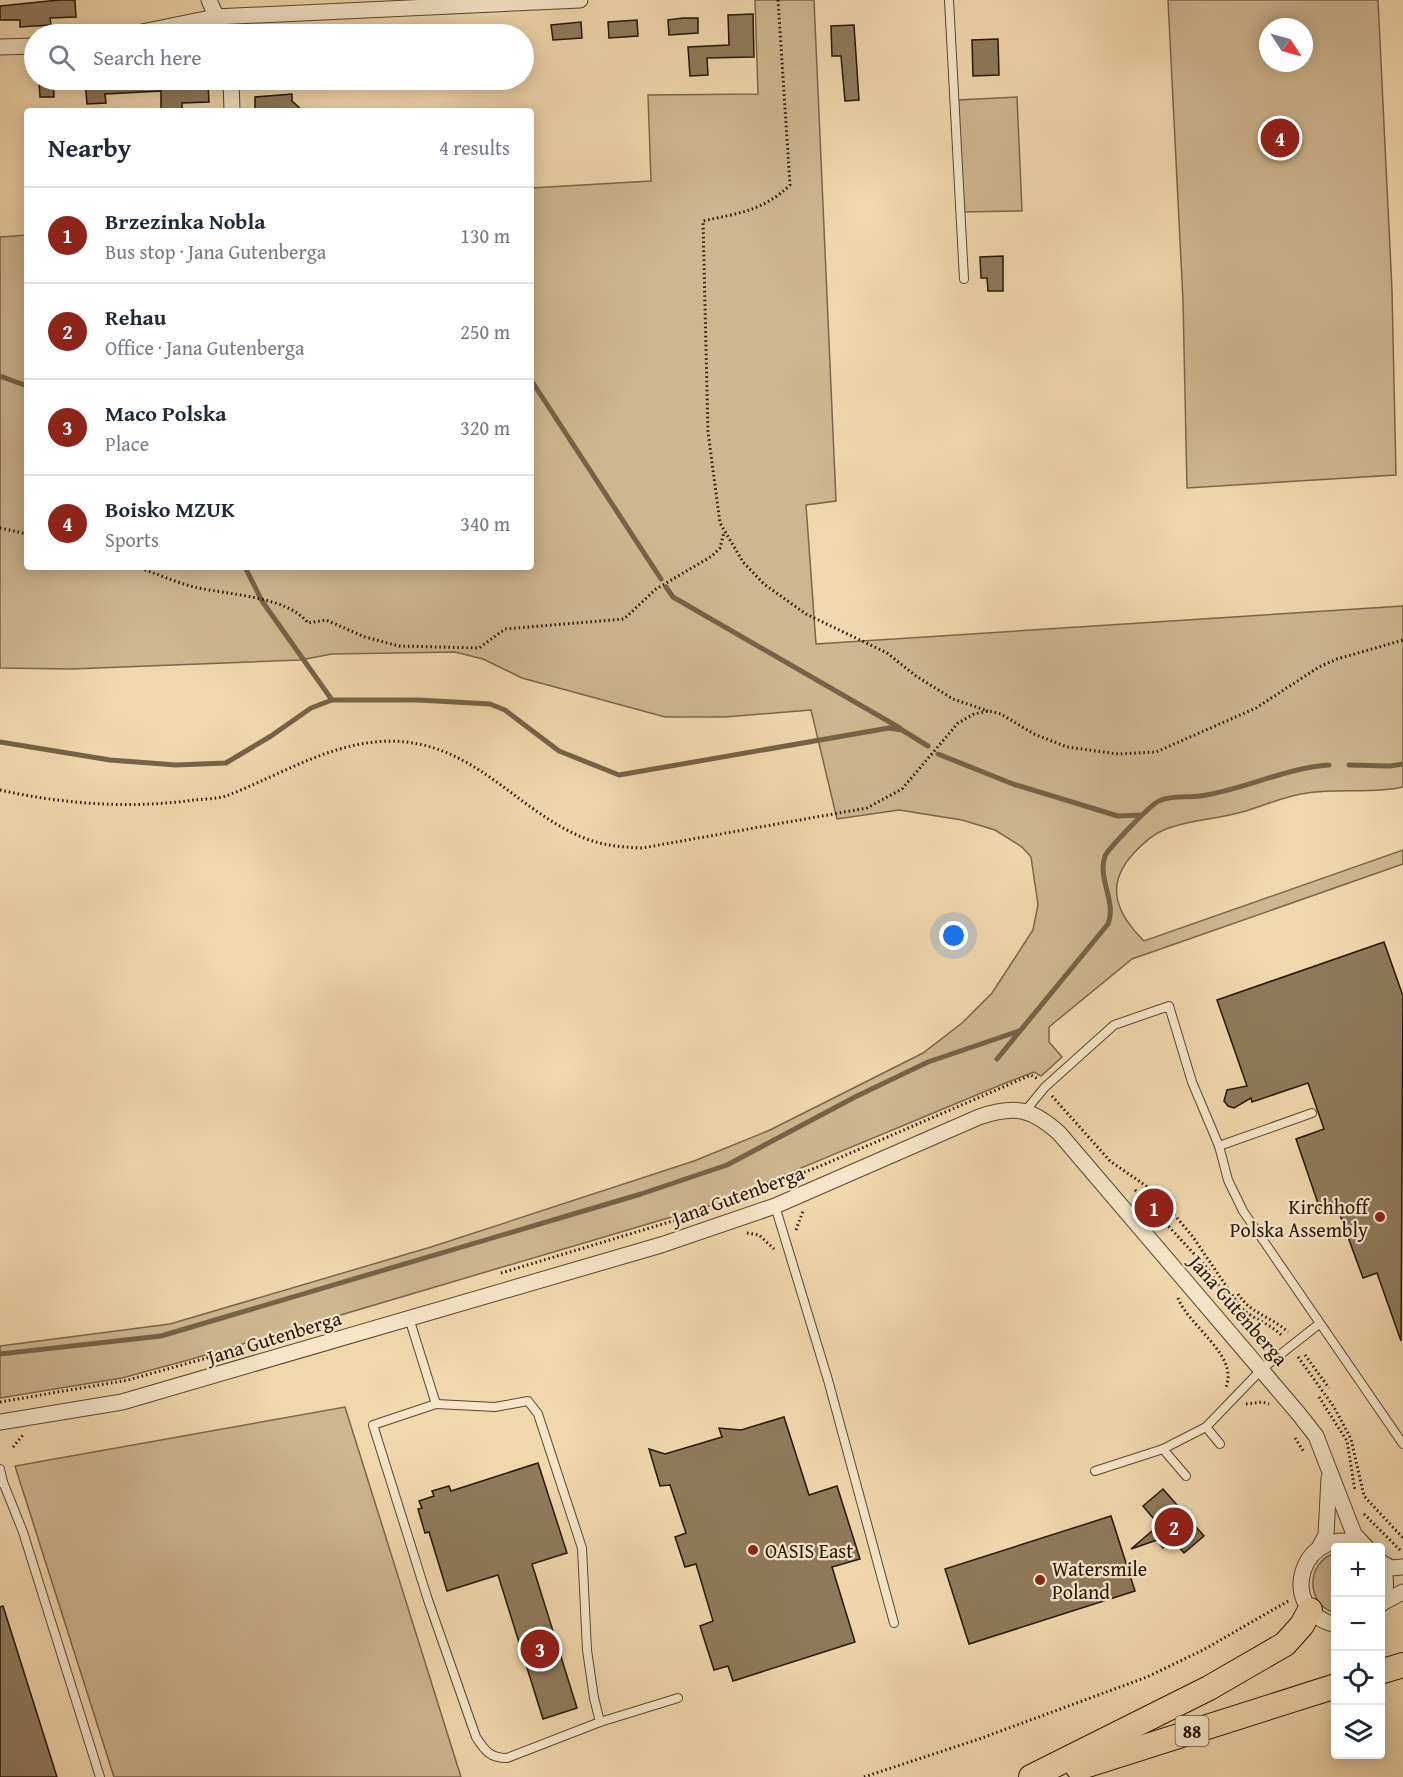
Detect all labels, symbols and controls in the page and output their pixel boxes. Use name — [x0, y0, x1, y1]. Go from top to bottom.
north arrow — [1259, 18, 1313, 72]
search box — [24, 24, 534, 90]
icon: search — [45, 41, 78, 74]
text: Search here — [93, 41, 202, 73]
pin: 4 — [1260, 116, 1300, 160]
text: Nearby — [48, 128, 131, 167]
text: 4 results — [439, 133, 510, 162]
text: Brzezinka Nobla — [105, 205, 265, 237]
text: 1 — [62, 221, 73, 250]
text: 130 m — [460, 221, 510, 250]
text: Bus stop · Jana Gutenberga — [105, 237, 326, 266]
text: Rehau — [105, 301, 166, 333]
text: 2 — [62, 317, 73, 346]
text: 250 m — [460, 317, 510, 346]
text: Office · Jana Gutenberga — [105, 333, 304, 362]
text: Maco Polska — [105, 397, 226, 429]
text: 3 — [62, 413, 73, 442]
text: 320 m — [460, 413, 510, 442]
text: Place — [105, 429, 149, 458]
text: Boisko MZUK — [105, 493, 235, 525]
text: 4 — [62, 509, 73, 538]
text: 340 m — [460, 509, 510, 538]
text: Sports — [105, 525, 159, 554]
your location — [939, 921, 968, 950]
street label: Jana Gutenberga — [665, 1158, 809, 1233]
pin: 1 — [1134, 1186, 1174, 1230]
place label: Kirchhoff Polska Assembly — [1230, 1192, 1370, 1244]
marker: Kirchhoff Polska Assembly — [1373, 1210, 1387, 1224]
street label: Jana Gutenberga — [1181, 1246, 1296, 1372]
street label: Jana Gutenberga — [201, 1303, 345, 1372]
pin: 2 — [1154, 1504, 1194, 1550]
place label: OASIS East — [765, 1536, 853, 1565]
marker: OASIS East — [746, 1543, 760, 1557]
map controls — [1331, 1543, 1385, 1759]
button: + — [1331, 1543, 1385, 1597]
place label: Watersmile Poland — [1052, 1554, 1147, 1606]
marker: Watersmile Poland — [1033, 1573, 1047, 1587]
button: − — [1331, 1597, 1385, 1651]
pin: 3 — [520, 1626, 560, 1672]
button: locate — [1331, 1651, 1385, 1705]
button: layers — [1331, 1705, 1385, 1759]
road number: 88 — [1176, 1716, 1208, 1746]

